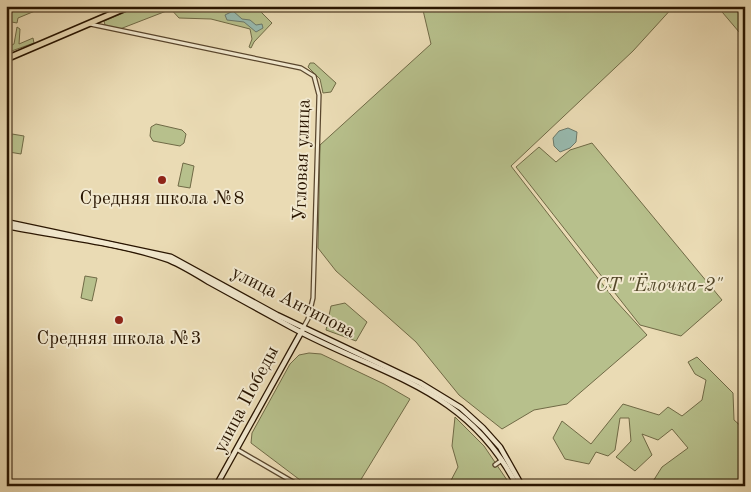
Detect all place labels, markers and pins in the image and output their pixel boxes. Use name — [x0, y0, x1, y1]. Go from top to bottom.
marker: Средняя школа №8 — [156, 174, 168, 186]
place label: Средняя школа №8 — [79, 190, 245, 209]
marker: Средняя школа №3 — [113, 314, 125, 326]
place label: Средняя школа №3 — [36, 330, 202, 349]

